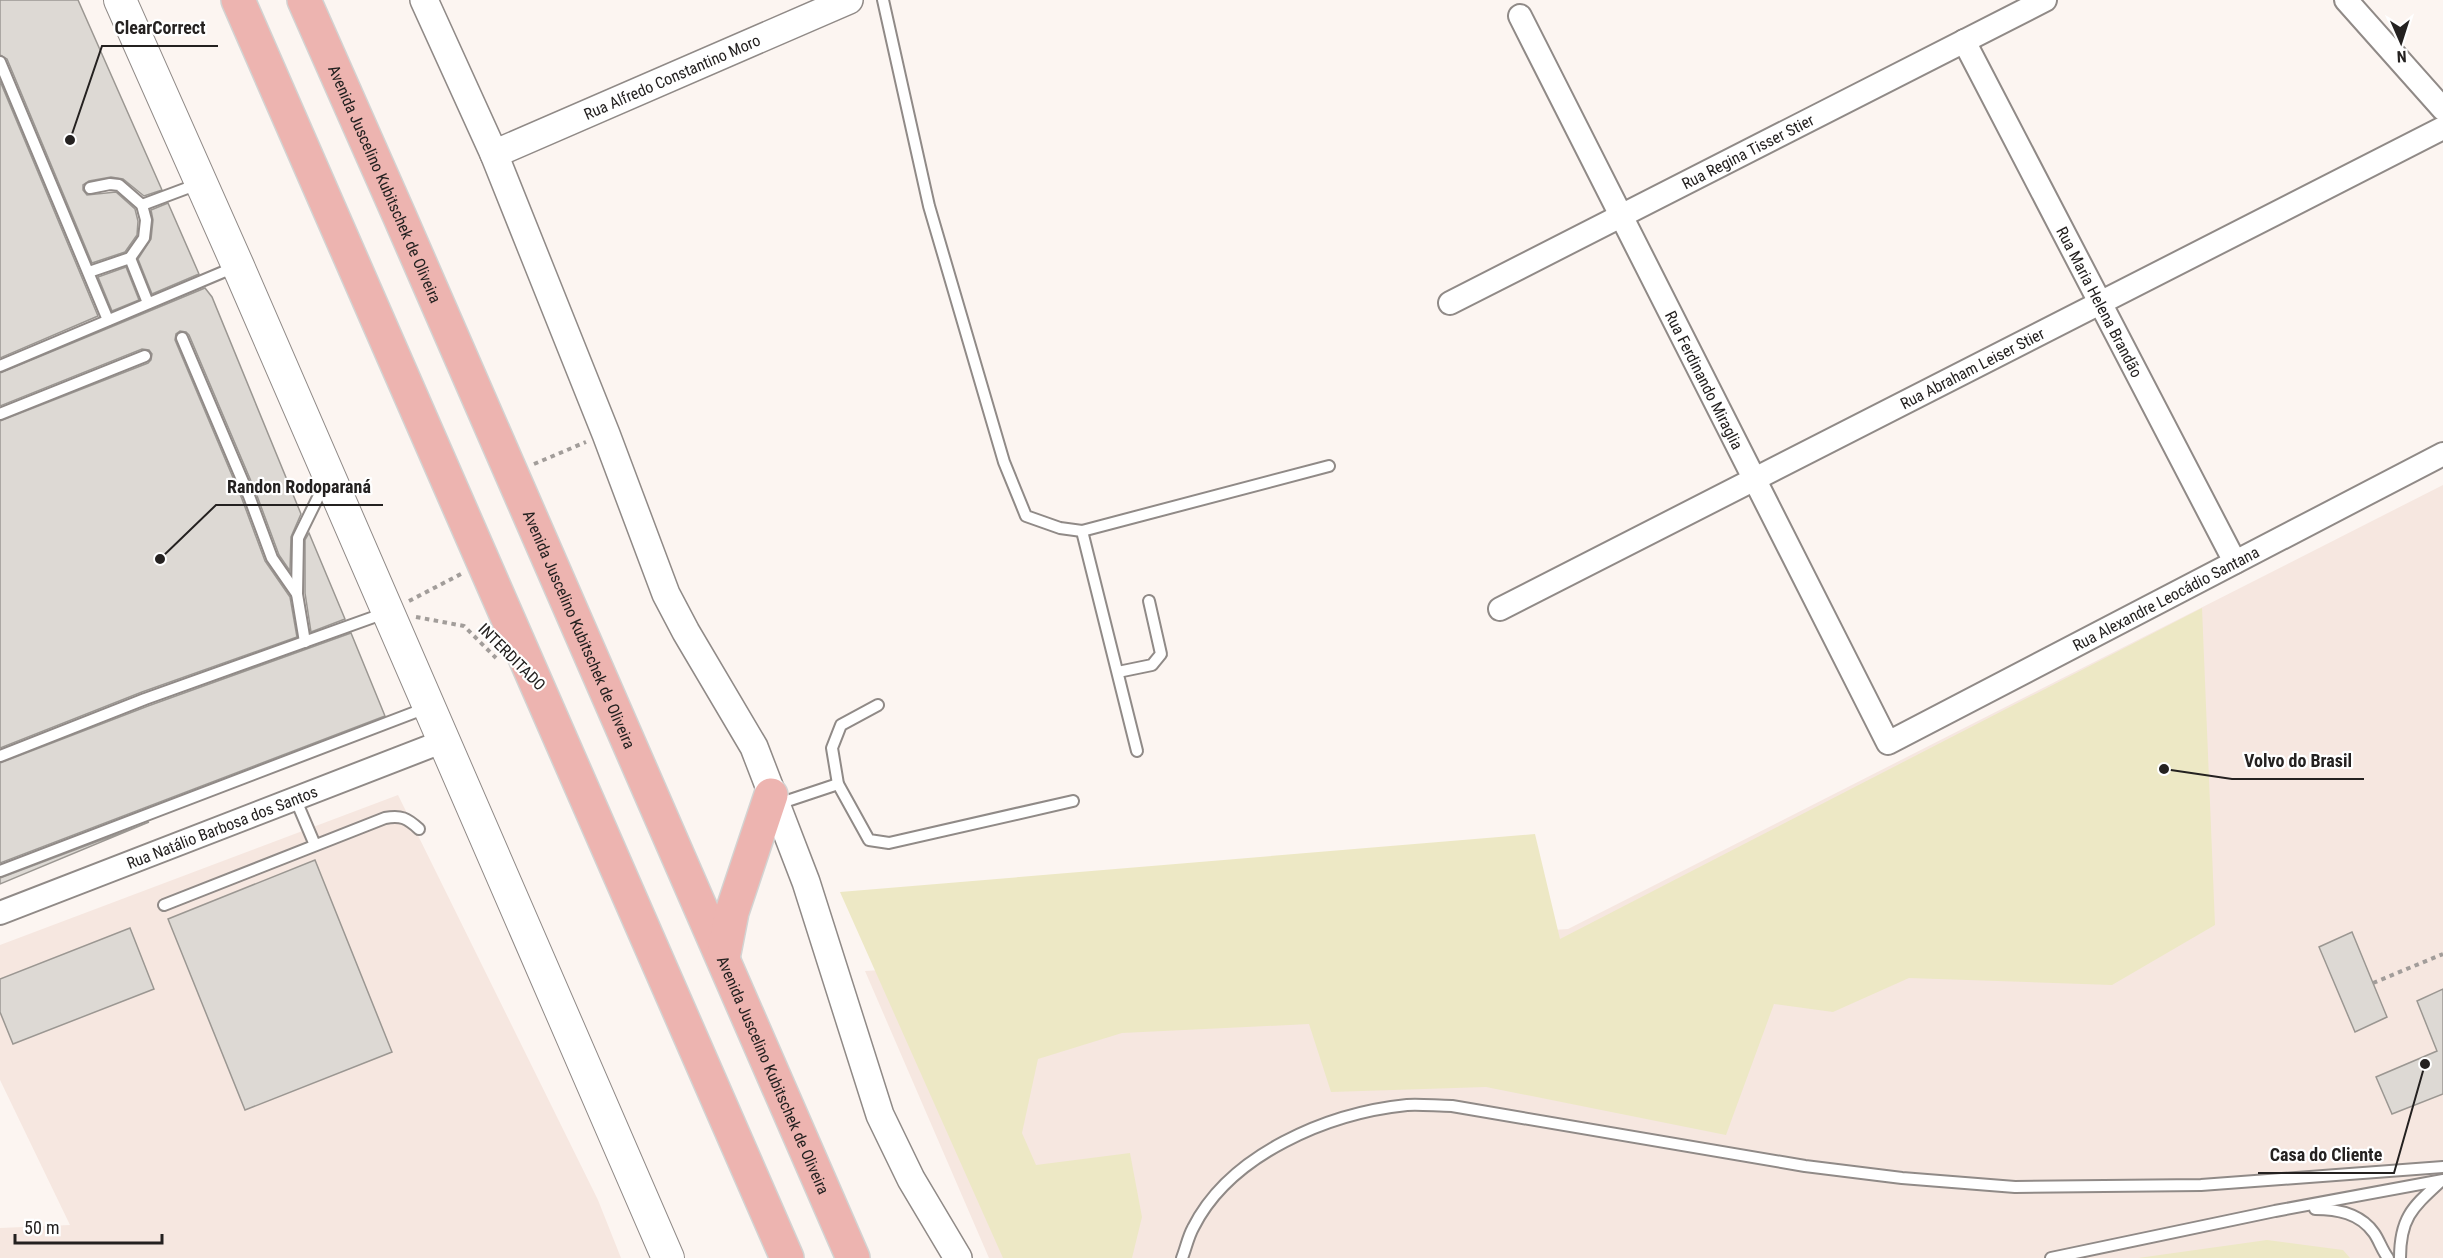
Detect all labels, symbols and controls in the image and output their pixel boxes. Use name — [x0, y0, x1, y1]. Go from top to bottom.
callout: ClearCorrect — [102, 10, 218, 46]
north arrow — [2371, 12, 2431, 72]
text: ClearCorrect — [114, 17, 206, 38]
street label: Rua Alfredo Constantino Moro — [581, 30, 763, 123]
text: N — [2396, 47, 2407, 66]
street label: Avenida Juscelino Kubitschek de Oliveira — [324, 62, 446, 306]
street label: Rua Regina Tisser Stier — [1678, 110, 1817, 193]
street label: Rua Maria Helena Brandão — [2053, 223, 2147, 380]
street label: Rua Ferdinando Miraglia — [1661, 308, 1747, 452]
street label: Rua Abraham Leiser Stier — [1897, 323, 2047, 413]
callout: Randon Rodoparaná — [216, 469, 383, 505]
text: Randon Rodoparaná — [227, 476, 371, 497]
street label: Avenida Juscelino Kubitschek de Oliveira — [519, 507, 640, 751]
street label: Rua Alexandre Leocádio Santana — [2069, 542, 2262, 655]
street label: INTERDITADO — [475, 620, 549, 694]
callout: Volvo do Brasil — [2232, 743, 2364, 779]
text: Volvo do Brasil — [2244, 750, 2352, 771]
street label: Rua Natálio Barbosa dos Santos — [124, 781, 320, 873]
street label: Avenida Juscelino Kubitschek de Oliveira — [713, 953, 834, 1197]
callout: Casa do Cliente — [2258, 1137, 2394, 1173]
text: Casa do Cliente — [2270, 1144, 2383, 1165]
scale bar — [15, 1207, 162, 1245]
text: 50 m — [24, 1217, 59, 1238]

